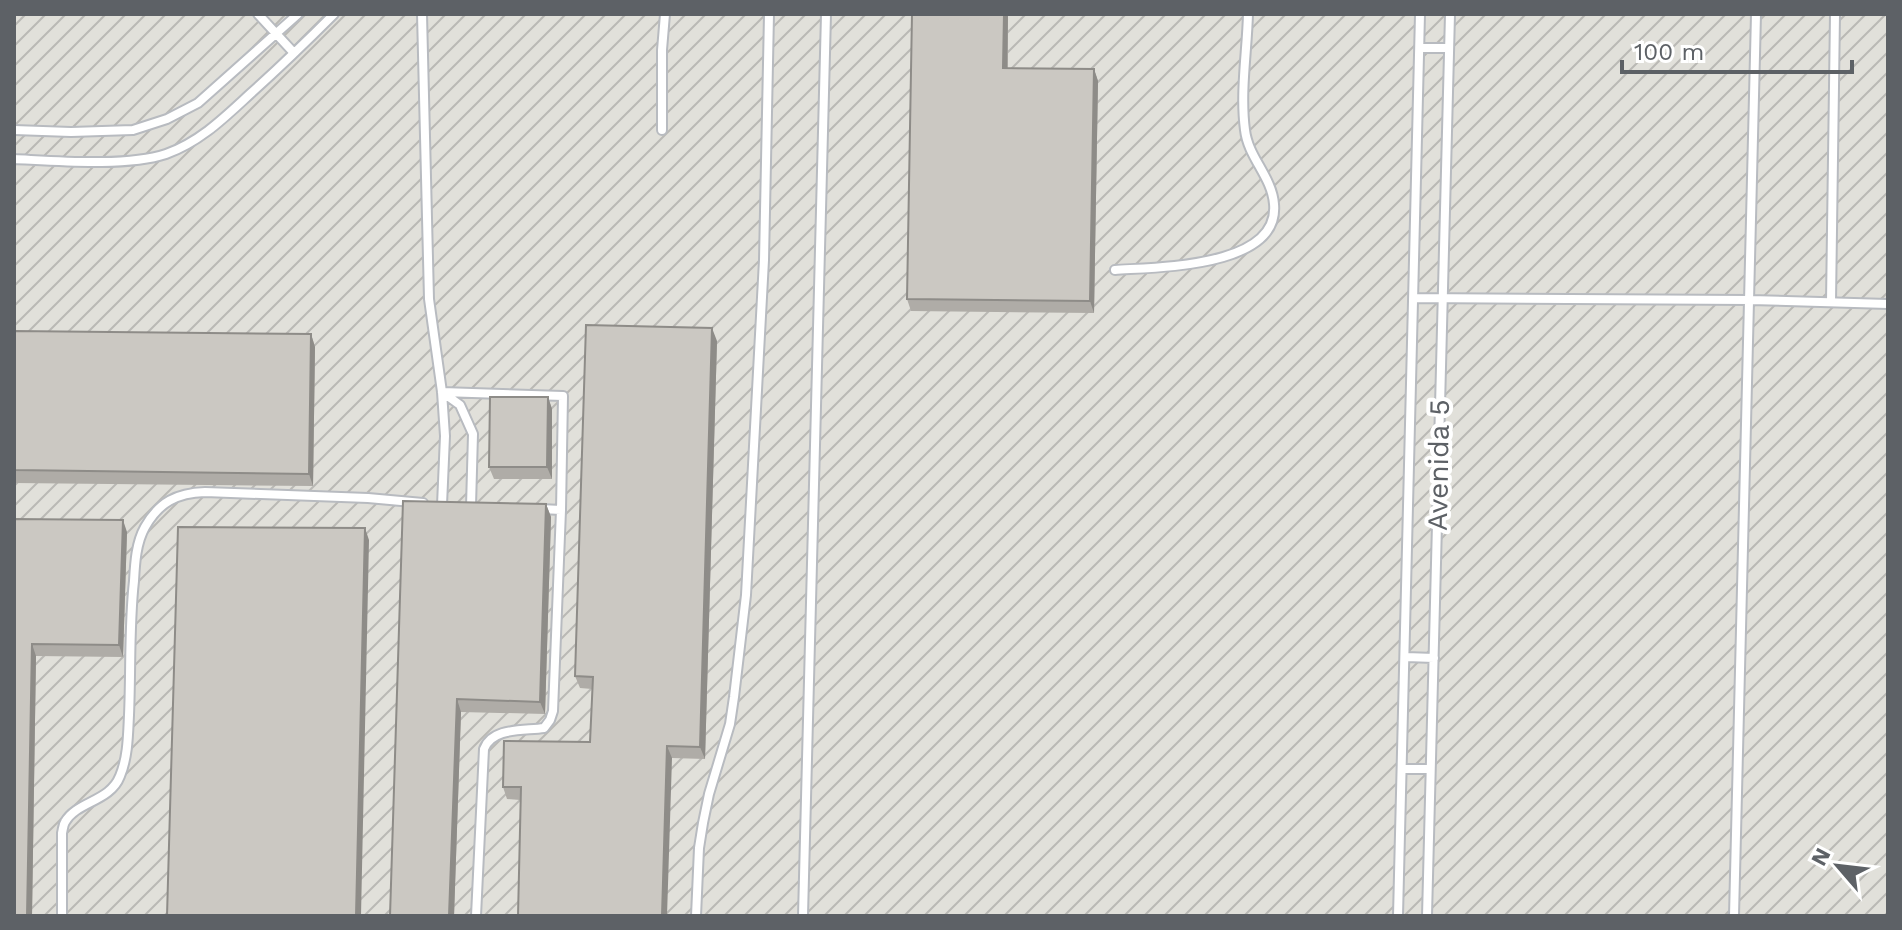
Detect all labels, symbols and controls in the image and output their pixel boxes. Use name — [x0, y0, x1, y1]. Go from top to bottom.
scale bar — [1622, 24, 1852, 74]
text: 100 m — [1634, 38, 1704, 66]
street label: Avenida 5 — [1421, 399, 1456, 531]
north arrow — [1798, 826, 1878, 906]
text: N — [1806, 844, 1836, 870]

